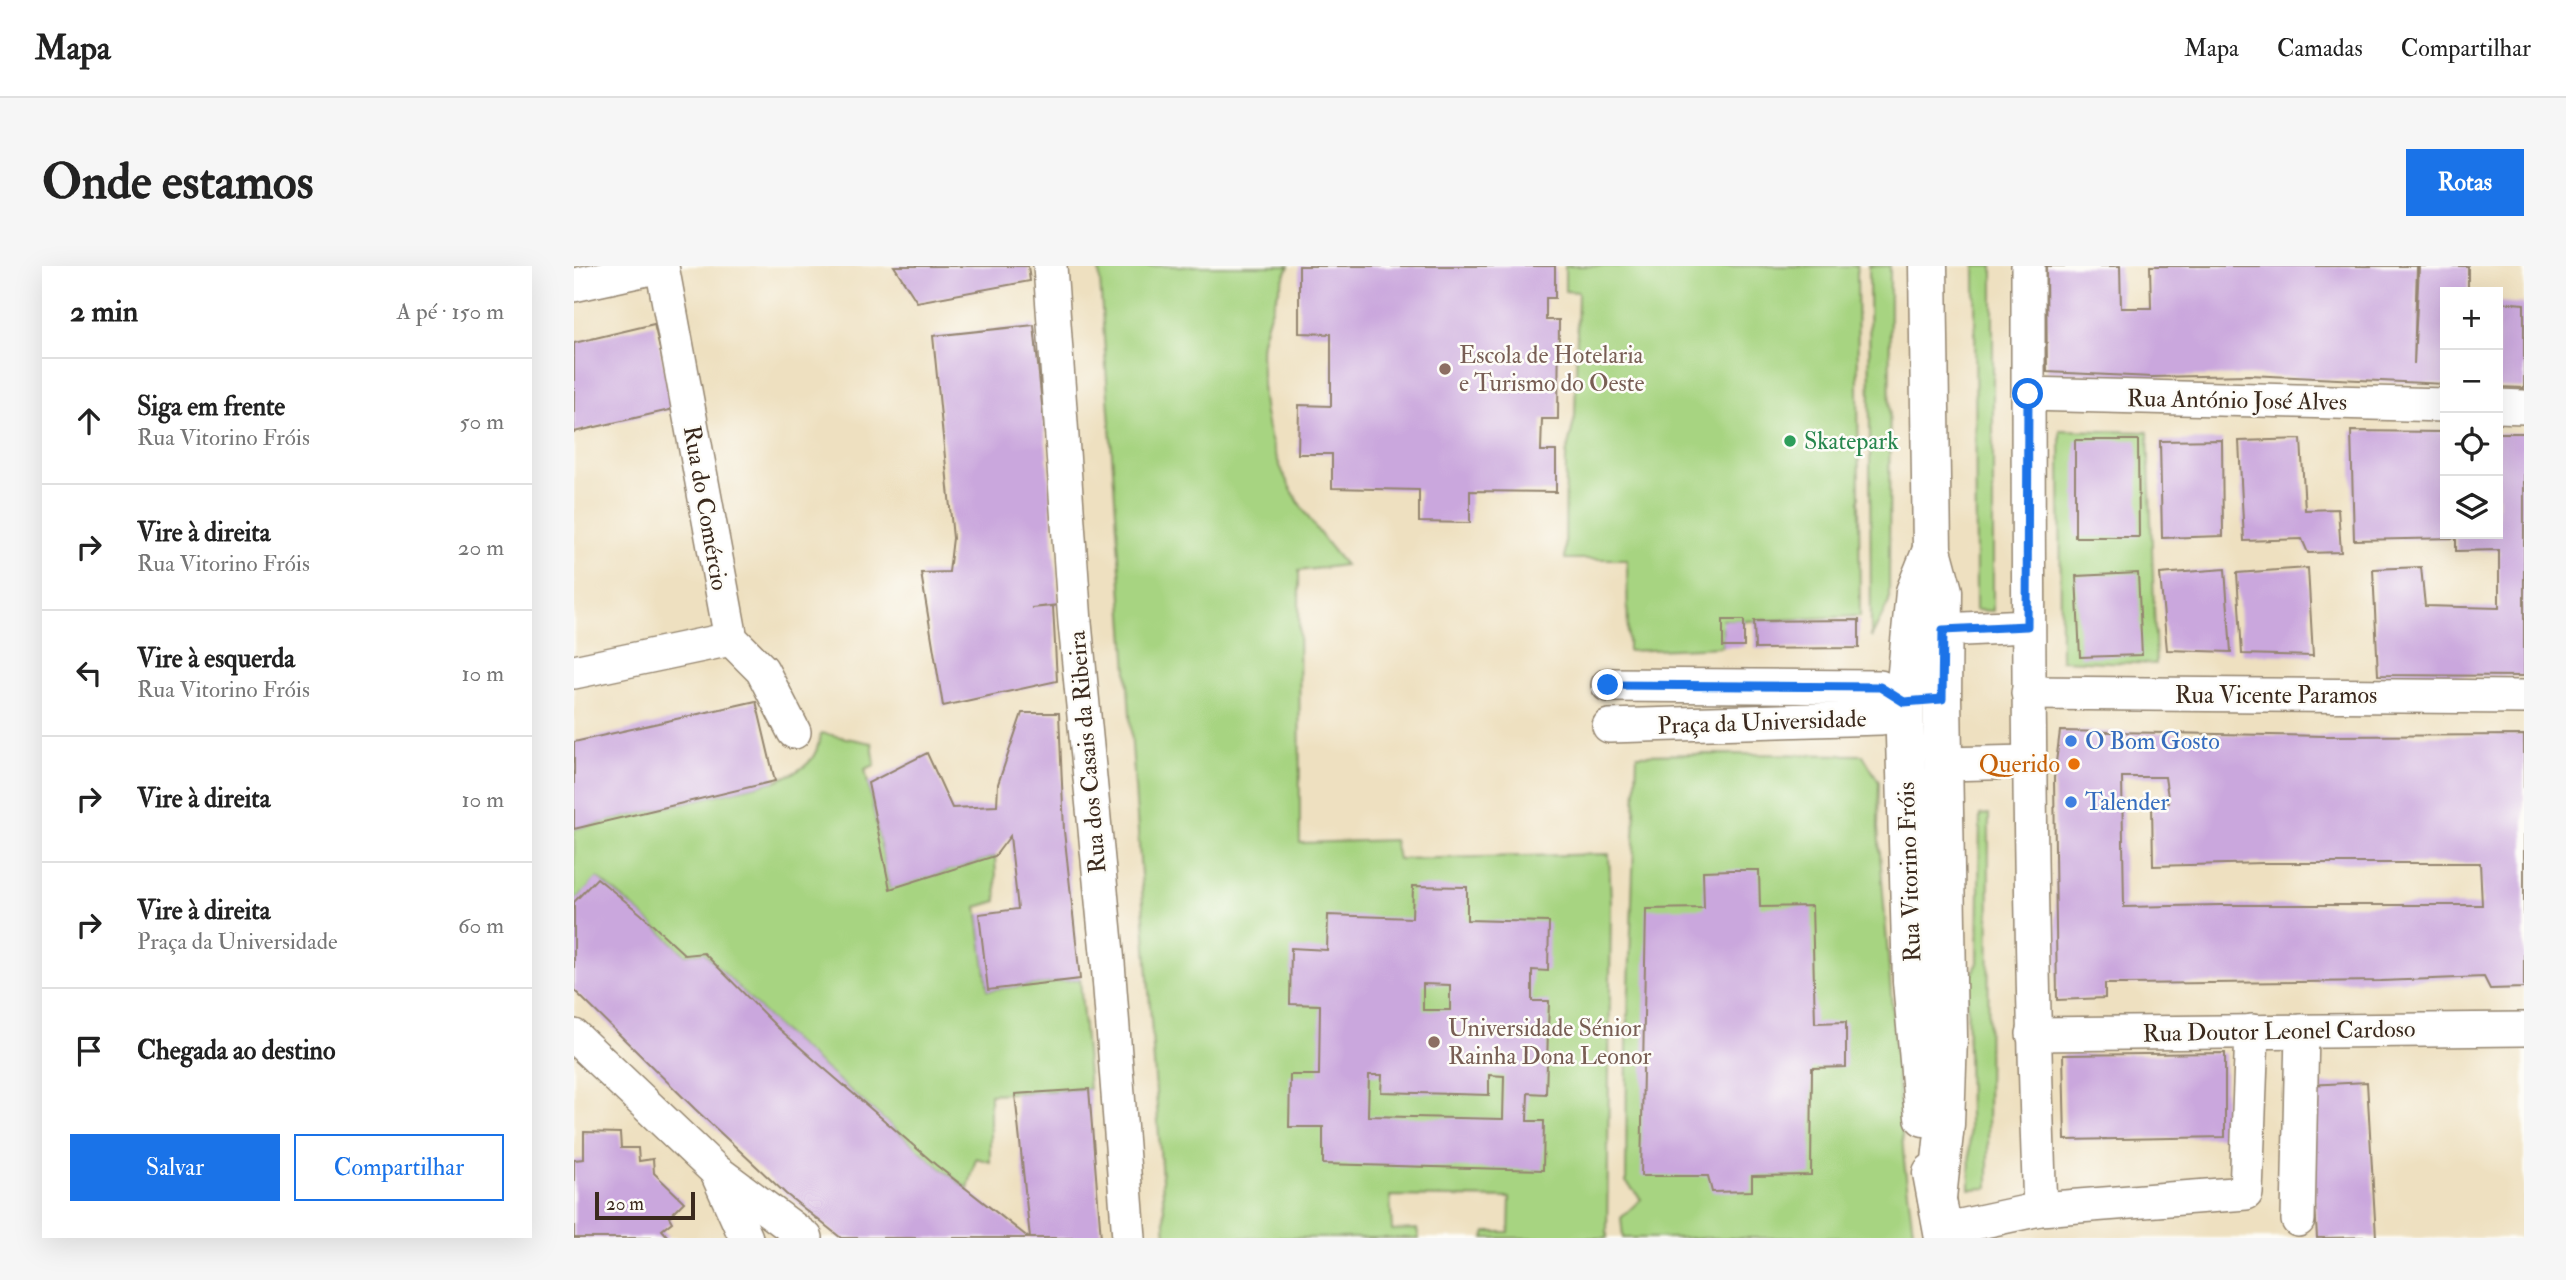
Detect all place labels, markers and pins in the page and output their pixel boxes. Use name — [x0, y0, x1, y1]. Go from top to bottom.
place label: Escola de Hotelaria e Turismo do Oeste — [1459, 340, 1645, 399]
marker: Escola de Hotelaria e Turismo do Oeste — [1437, 361, 1453, 377]
place label: Skatepark — [1804, 426, 1899, 457]
marker: Skatepark — [1782, 433, 1798, 449]
place label: O Bom Gosto — [2085, 726, 2220, 757]
marker: O Bom Gosto — [2063, 733, 2079, 749]
place label: Querido — [1979, 749, 2060, 780]
marker: Querido — [2066, 756, 2082, 772]
place label: Talender — [2085, 787, 2169, 818]
marker: Talender — [2063, 794, 2079, 810]
place label: Universidade Sénior Rainha Dona Leonor — [1448, 1013, 1652, 1072]
marker: Universidade Sénior Rainha Dona Leonor — [1426, 1034, 1442, 1050]

